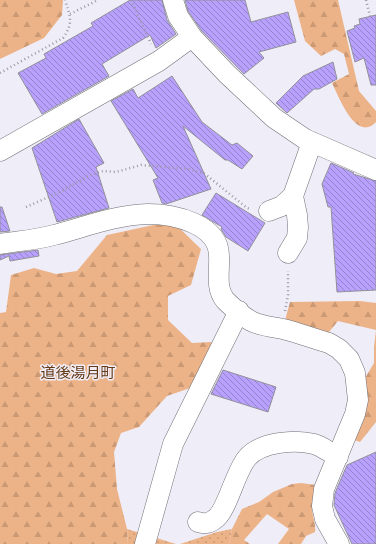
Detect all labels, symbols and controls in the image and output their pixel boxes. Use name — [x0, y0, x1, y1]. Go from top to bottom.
district label: 道後湯月町 — [40, 363, 116, 382]

